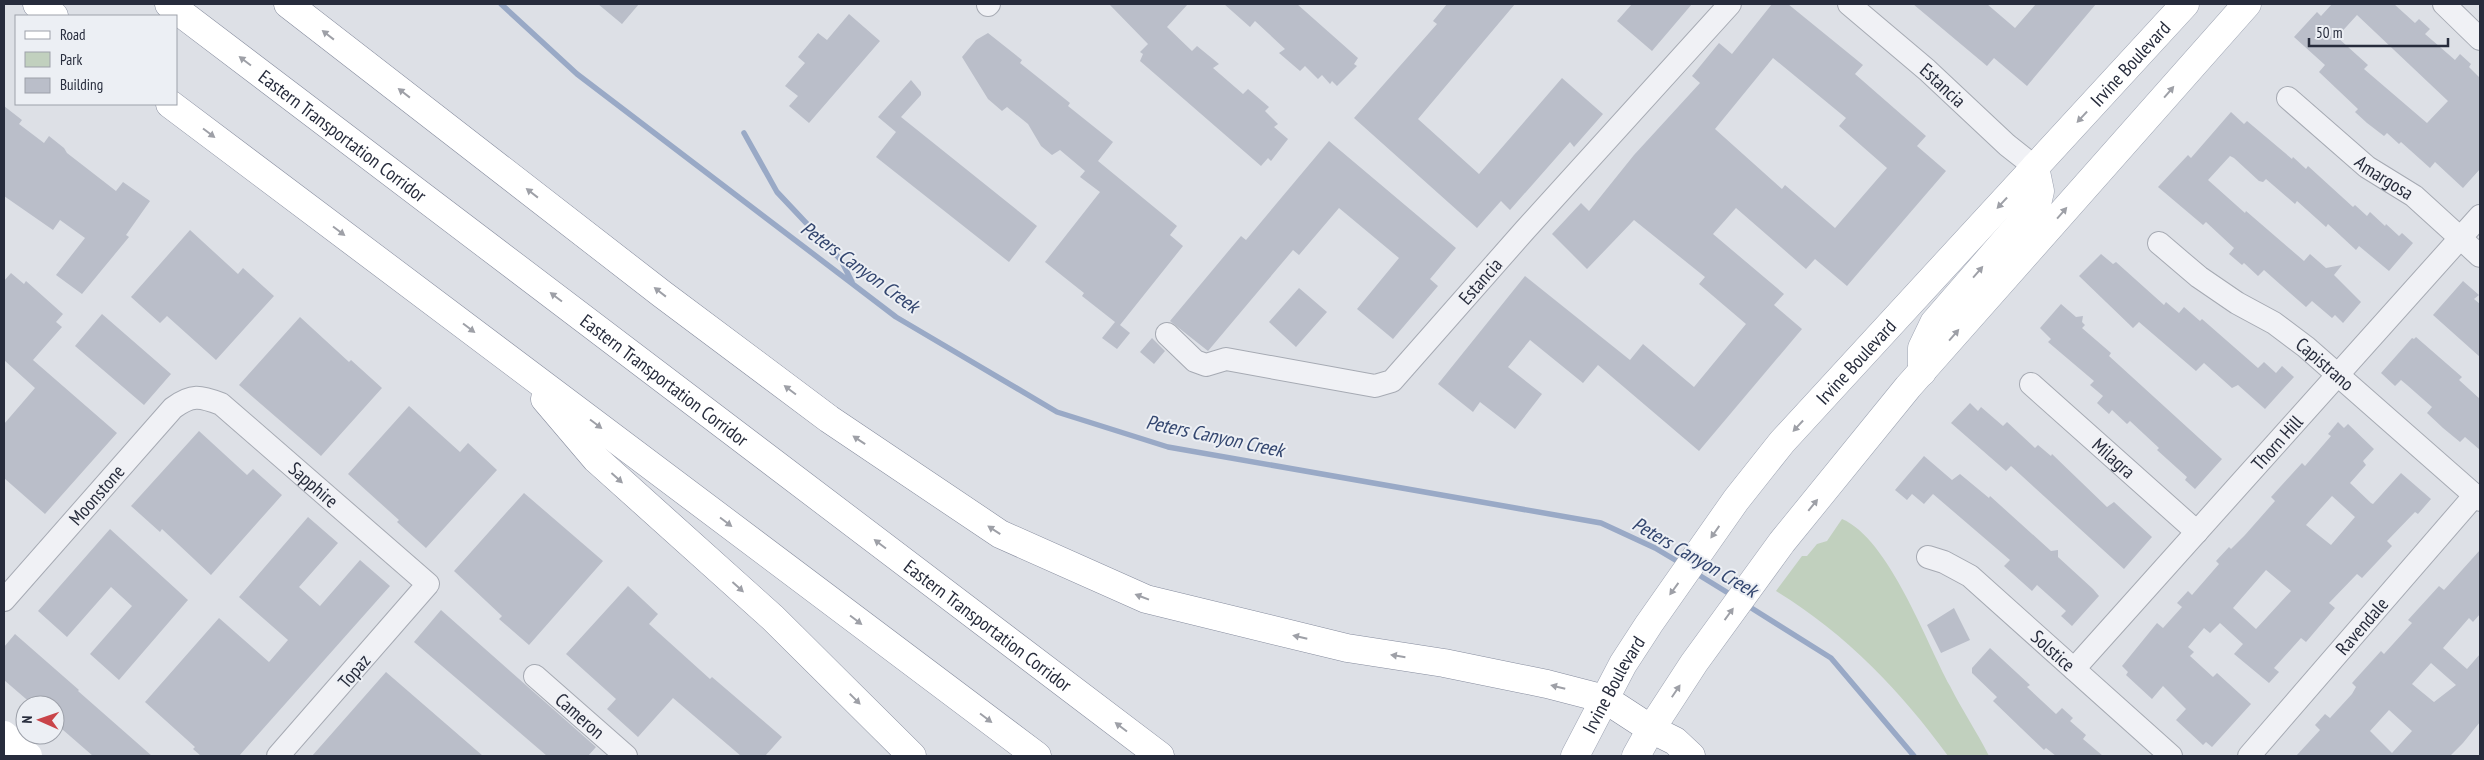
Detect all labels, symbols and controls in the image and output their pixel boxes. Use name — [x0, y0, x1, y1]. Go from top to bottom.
legend — [15, 15, 178, 105]
scale bar — [2309, 15, 2448, 47]
street label: Irvine Boulevard — [2085, 16, 2175, 111]
text: 50 m — [2316, 23, 2342, 42]
text: Road — [60, 25, 86, 44]
one-way arrow — [322, 29, 335, 40]
text: Park — [60, 50, 82, 69]
one-way arrow — [239, 56, 252, 67]
street label: Estancia — [1915, 57, 1971, 112]
street label: Eastern Transportation Corridor — [254, 64, 432, 208]
text: Building — [60, 75, 103, 94]
one-way arrow — [2164, 85, 2175, 98]
one-way arrow — [397, 87, 410, 98]
one-way arrow — [2076, 110, 2088, 122]
one-way arrow — [202, 128, 216, 138]
street label: Amargosa — [2350, 150, 2418, 205]
one-way arrow — [526, 187, 539, 198]
one-way arrow — [1996, 196, 2008, 208]
one-way arrow — [2056, 208, 2068, 220]
water label: Peters Canyon Creek — [796, 215, 926, 320]
one-way arrow — [332, 225, 345, 236]
street label: Estancia — [1453, 253, 1507, 309]
one-way arrow — [1972, 267, 1984, 279]
one-way arrow — [654, 287, 667, 298]
one-way arrow — [549, 292, 563, 302]
street label: Eastern Transportation Corridor — [576, 309, 754, 452]
street label: Irvine Boulevard — [1811, 314, 1901, 409]
one-way arrow — [462, 323, 475, 334]
one-way arrow — [1949, 329, 1960, 342]
street label: Capistrano — [2291, 332, 2359, 396]
one-way arrow — [783, 385, 797, 395]
water label: Peters Canyon Creek — [1144, 409, 1288, 464]
street label: Thorn Hill — [2246, 410, 2308, 475]
one-way arrow — [589, 419, 603, 429]
one-way arrow — [1792, 419, 1804, 431]
street label: Milagra — [2087, 432, 2140, 483]
one-way arrow — [852, 435, 866, 445]
street label: Sapphire — [284, 457, 343, 513]
street label: Moonstone — [63, 460, 130, 530]
one-way arrow — [611, 472, 623, 484]
one-way arrow — [1807, 498, 1818, 511]
water label: Peters Canyon Creek — [1628, 511, 1764, 604]
one-way arrow — [719, 517, 733, 527]
one-way arrow — [1710, 525, 1720, 539]
one-way arrow — [988, 526, 1001, 535]
one-way arrow — [874, 539, 887, 550]
street label: Eastern Transportation Corridor — [899, 554, 1077, 697]
one-way arrow — [732, 581, 745, 592]
one-way arrow — [1669, 582, 1679, 596]
street label: Ravendale — [2330, 592, 2393, 660]
one-way arrow — [1134, 593, 1149, 601]
one-way arrow — [1724, 608, 1735, 621]
one-way arrow — [849, 614, 862, 625]
street label: Solstice — [2026, 625, 2080, 677]
street label: Irvine Boulevard — [1577, 632, 1650, 737]
one-way arrow — [1292, 633, 1307, 641]
street label: Topaz — [333, 649, 375, 693]
one-way arrow — [1390, 651, 1406, 659]
one-way arrow — [1550, 683, 1565, 691]
one-way arrow — [1671, 684, 1680, 698]
street label: Cameron — [550, 687, 610, 744]
one-way arrow — [849, 693, 861, 705]
north arrow — [15, 695, 65, 745]
one-way arrow — [979, 712, 992, 723]
text: N — [18, 715, 36, 724]
one-way arrow — [1114, 722, 1128, 732]

